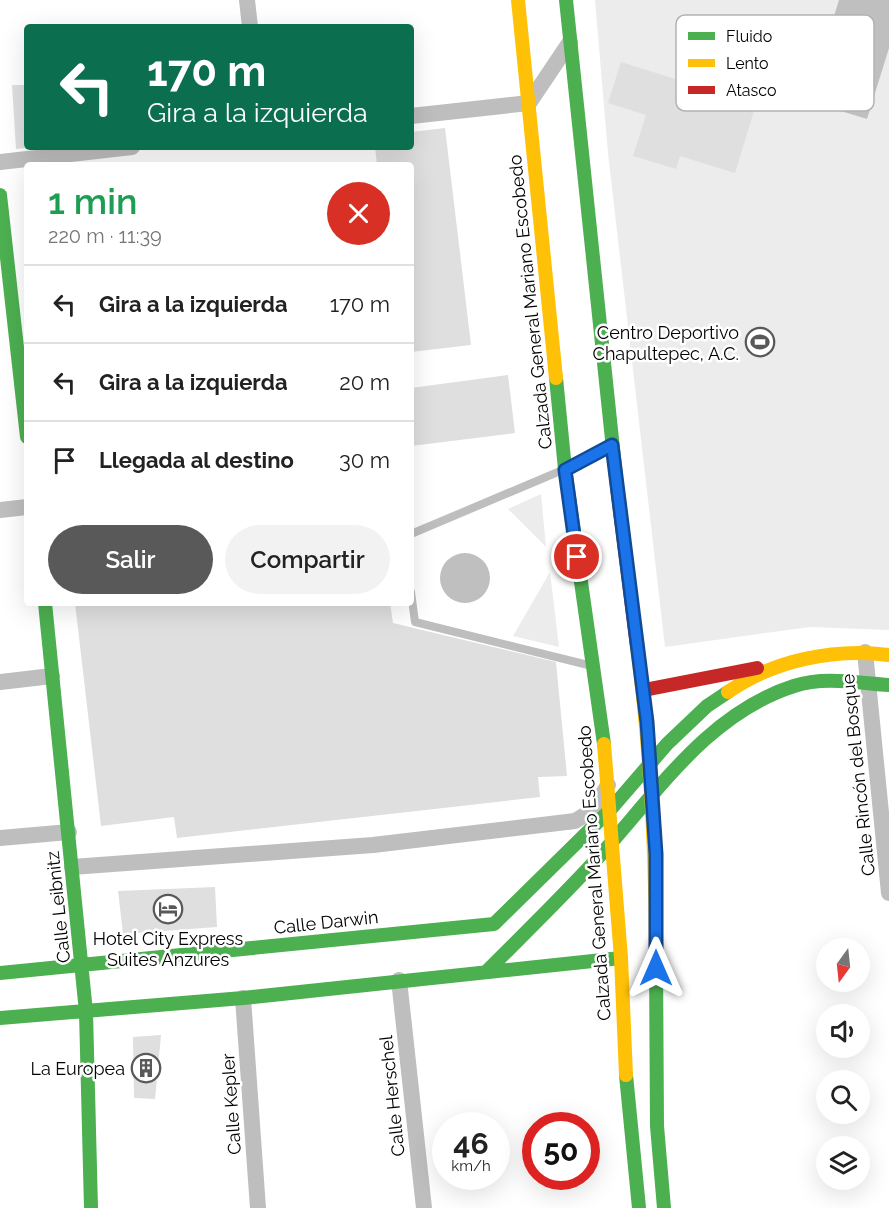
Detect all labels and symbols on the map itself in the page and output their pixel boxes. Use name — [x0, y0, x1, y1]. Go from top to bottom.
legend — [676, 15, 874, 111]
text: Fluido — [726, 27, 772, 46]
text: Lento — [726, 54, 769, 73]
text: Atasco — [726, 81, 777, 100]
street label: Calzada General Mariano Escobedo — [504, 153, 556, 450]
place label: Centro Deportivo Chapultepec, A.C. — [593, 322, 739, 364]
sports icon: Centro Deportivo Chapultepec, A.C. — [744, 326, 776, 358]
pin — [551, 531, 602, 582]
street label: Calle Rincón del Bosque — [837, 672, 879, 877]
street label: Calzada General Mariano Escobedo — [573, 724, 615, 1021]
street label: Calle Leibnitz — [42, 850, 74, 964]
hotel icon: Hotel City Express Suites Anzures — [152, 893, 184, 925]
street label: Calle Darwin — [273, 906, 379, 938]
place label: Hotel City Express Suites Anzures — [93, 928, 243, 970]
position arrow — [624, 936, 688, 1000]
north arrow — [816, 938, 870, 992]
street label: Calle Herschel — [375, 1034, 409, 1158]
building icon: La Europea — [130, 1052, 162, 1084]
street label: Calle Kepler — [217, 1052, 245, 1155]
place label: La Europea — [30, 1058, 125, 1079]
speed limit sign: 50 — [522, 1112, 600, 1190]

